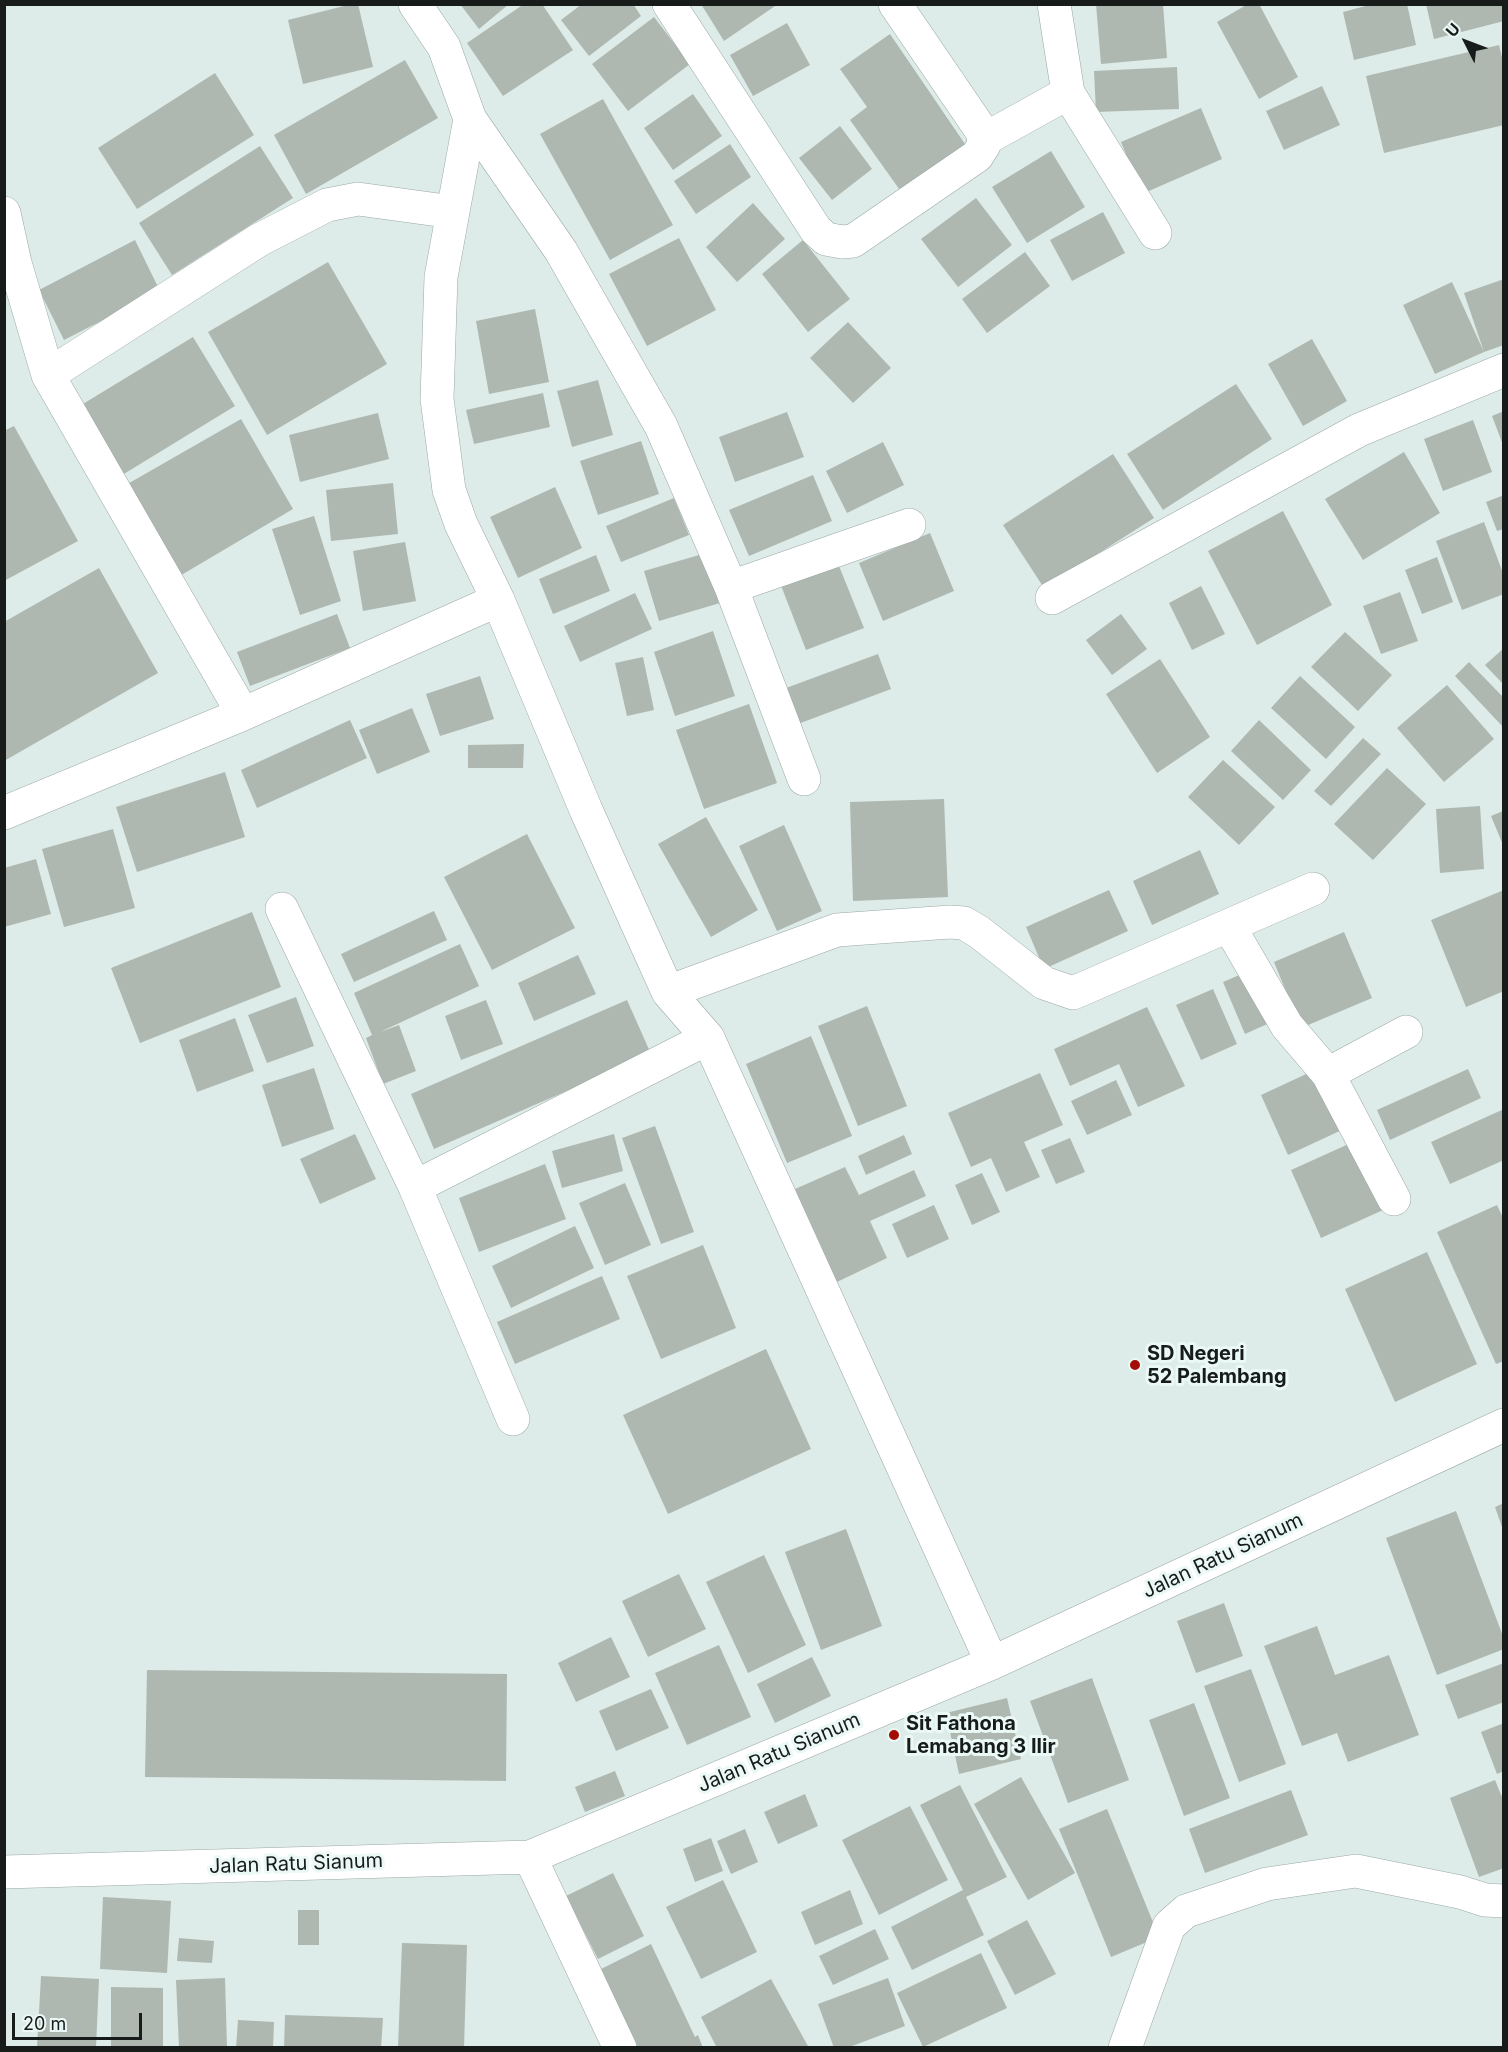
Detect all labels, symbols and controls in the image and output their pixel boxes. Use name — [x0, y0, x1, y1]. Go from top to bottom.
north arrow — [1436, 12, 1496, 72]
text: U — [1441, 19, 1464, 41]
place label: SD Negeri 52 Palembang — [1147, 1342, 1287, 1389]
marker: SD Negeri 52 Palembang — [1128, 1358, 1142, 1372]
street label: Jalan Ratu Sianum — [1139, 1508, 1307, 1604]
street label: Jalan Ratu Sianum — [694, 1708, 864, 1798]
place label: Sit Fathona Lemabang 3 Ilir — [906, 1712, 1056, 1759]
marker: Sit Fathona Lemabang 3 Ilir — [887, 1728, 901, 1742]
street label: Jalan Ratu Sianum — [209, 1849, 383, 1879]
scale bar — [15, 2001, 146, 2039]
text: 20 m — [23, 2013, 66, 2034]

